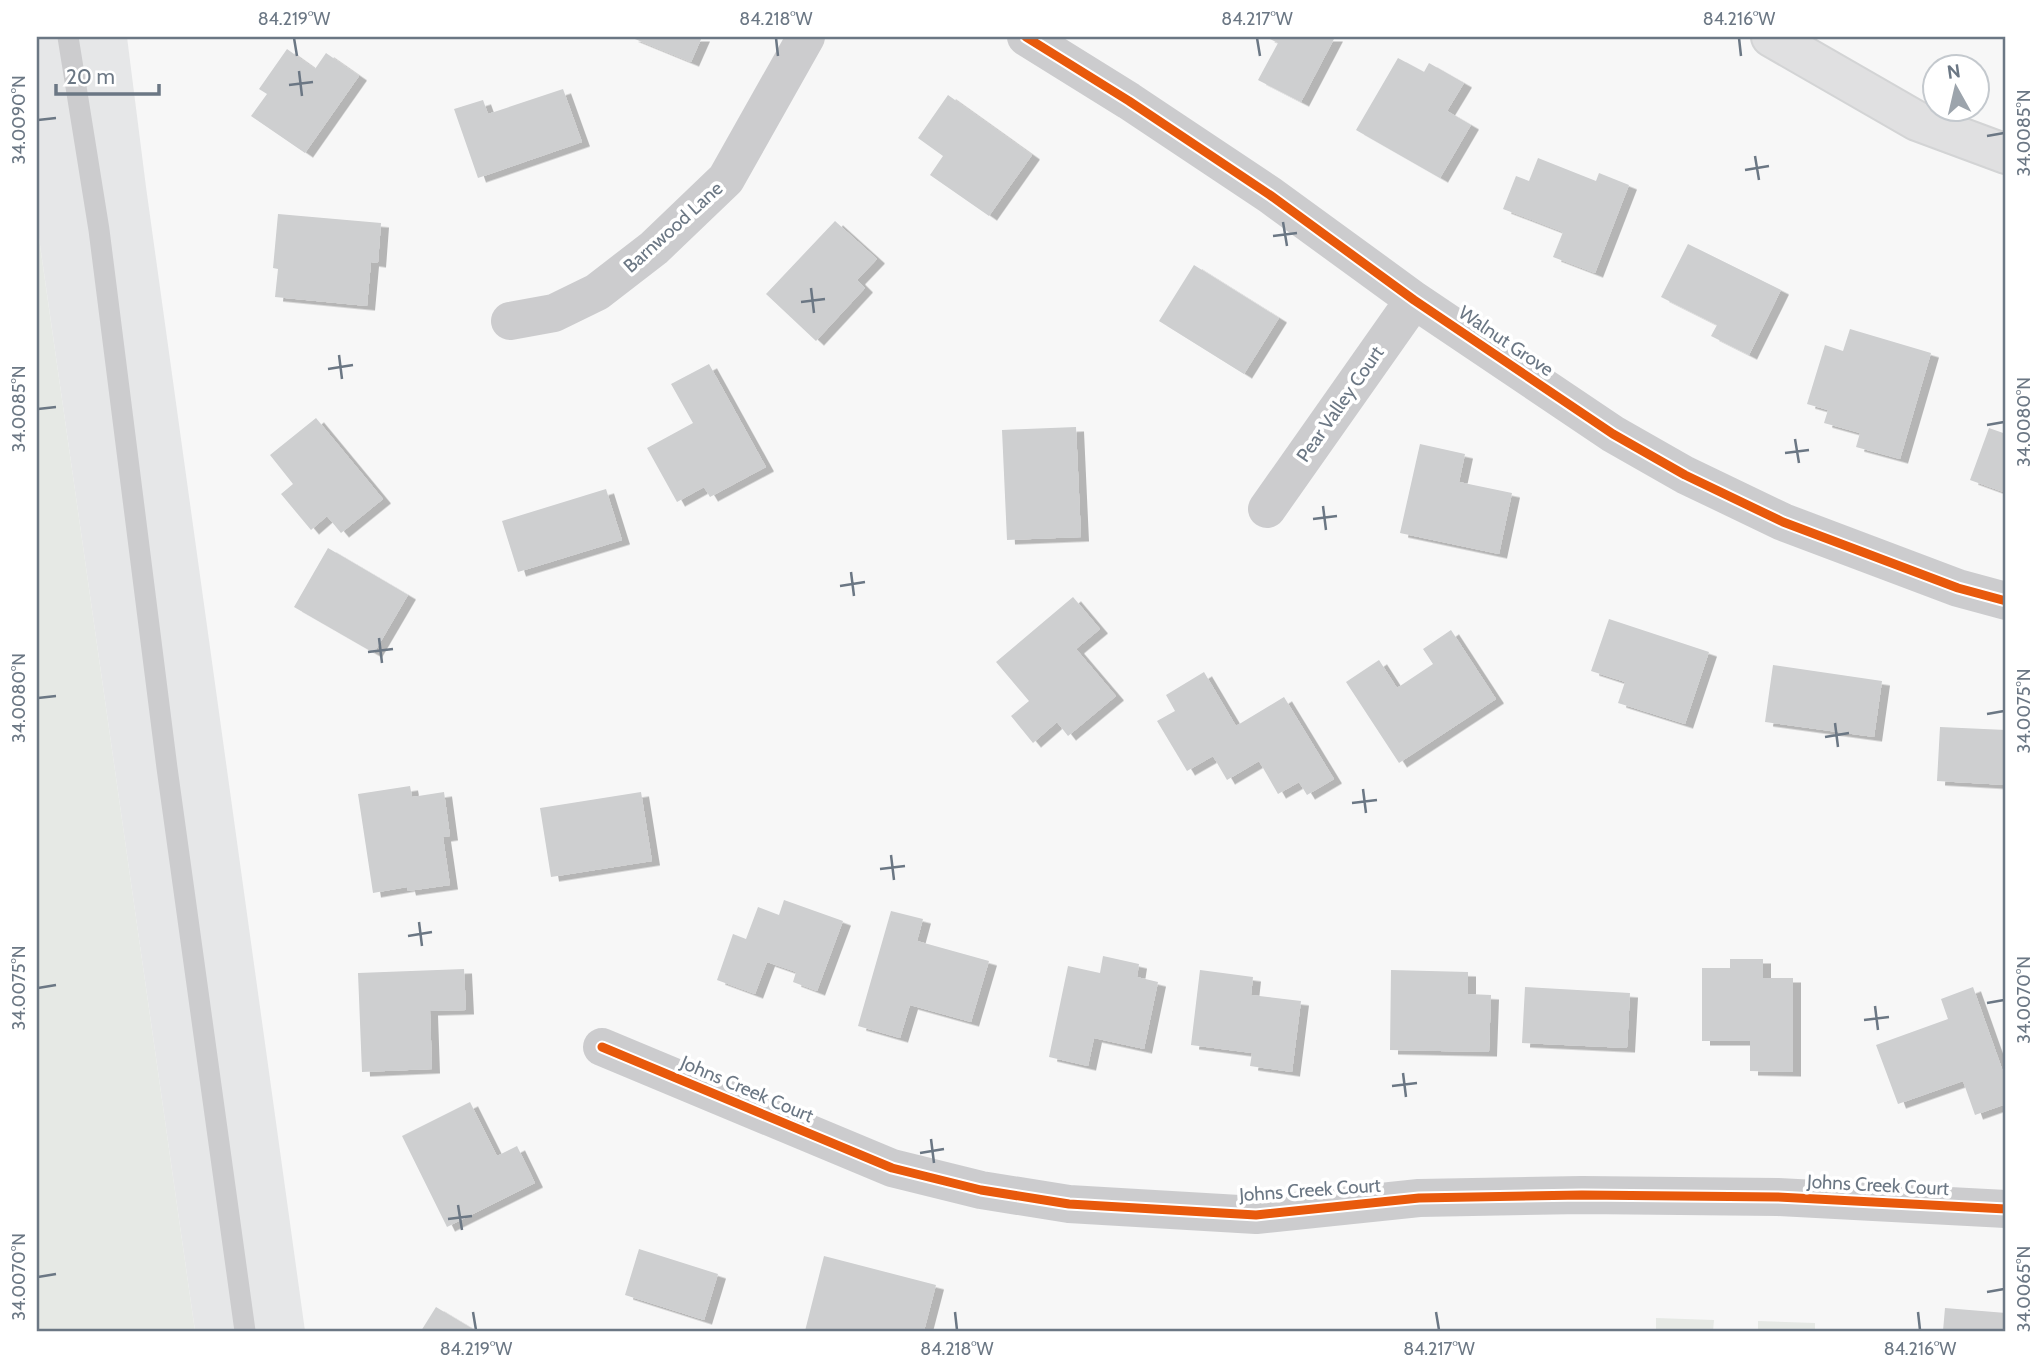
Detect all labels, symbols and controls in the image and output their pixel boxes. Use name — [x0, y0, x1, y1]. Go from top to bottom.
text: 84.219°W — [258, 8, 330, 30]
text: 84.218°W — [739, 8, 813, 30]
text: 84.217°W — [1221, 8, 1293, 30]
text: 84.216°W — [1703, 8, 1775, 30]
scale bar — [56, 52, 159, 96]
north arrow — [1920, 52, 1990, 122]
text: N — [1945, 59, 1962, 84]
text: 20 m — [66, 64, 115, 89]
text: 34.0090°N — [8, 75, 30, 165]
text: 34.0085°N — [2013, 90, 2035, 177]
street label: Barnwood Lane — [619, 176, 727, 277]
street label: Walnut Grove — [1454, 301, 1558, 381]
street label: Pear Valley Court — [1291, 341, 1389, 466]
text: 34.0085°N — [8, 366, 30, 453]
text: 34.0080°N — [2013, 377, 2035, 467]
text: 34.0080°N — [8, 653, 30, 743]
text: 34.0075°N — [2013, 669, 2035, 753]
text: 34.0075°N — [8, 946, 30, 1030]
text: 34.0070°N — [2013, 956, 2035, 1044]
street label: Johns Creek Court — [676, 1050, 817, 1128]
street label: Johns Creek Court — [1806, 1170, 1950, 1200]
street label: Johns Creek Court — [1237, 1174, 1382, 1206]
text: 34.0070°N — [8, 1233, 30, 1321]
text: 34.0065°N — [2013, 1246, 2035, 1332]
text: 84.219°W — [440, 1338, 512, 1360]
text: 84.218°W — [920, 1338, 994, 1360]
text: 84.217°W — [1403, 1338, 1475, 1360]
text: 84.216°W — [1884, 1338, 1956, 1360]

